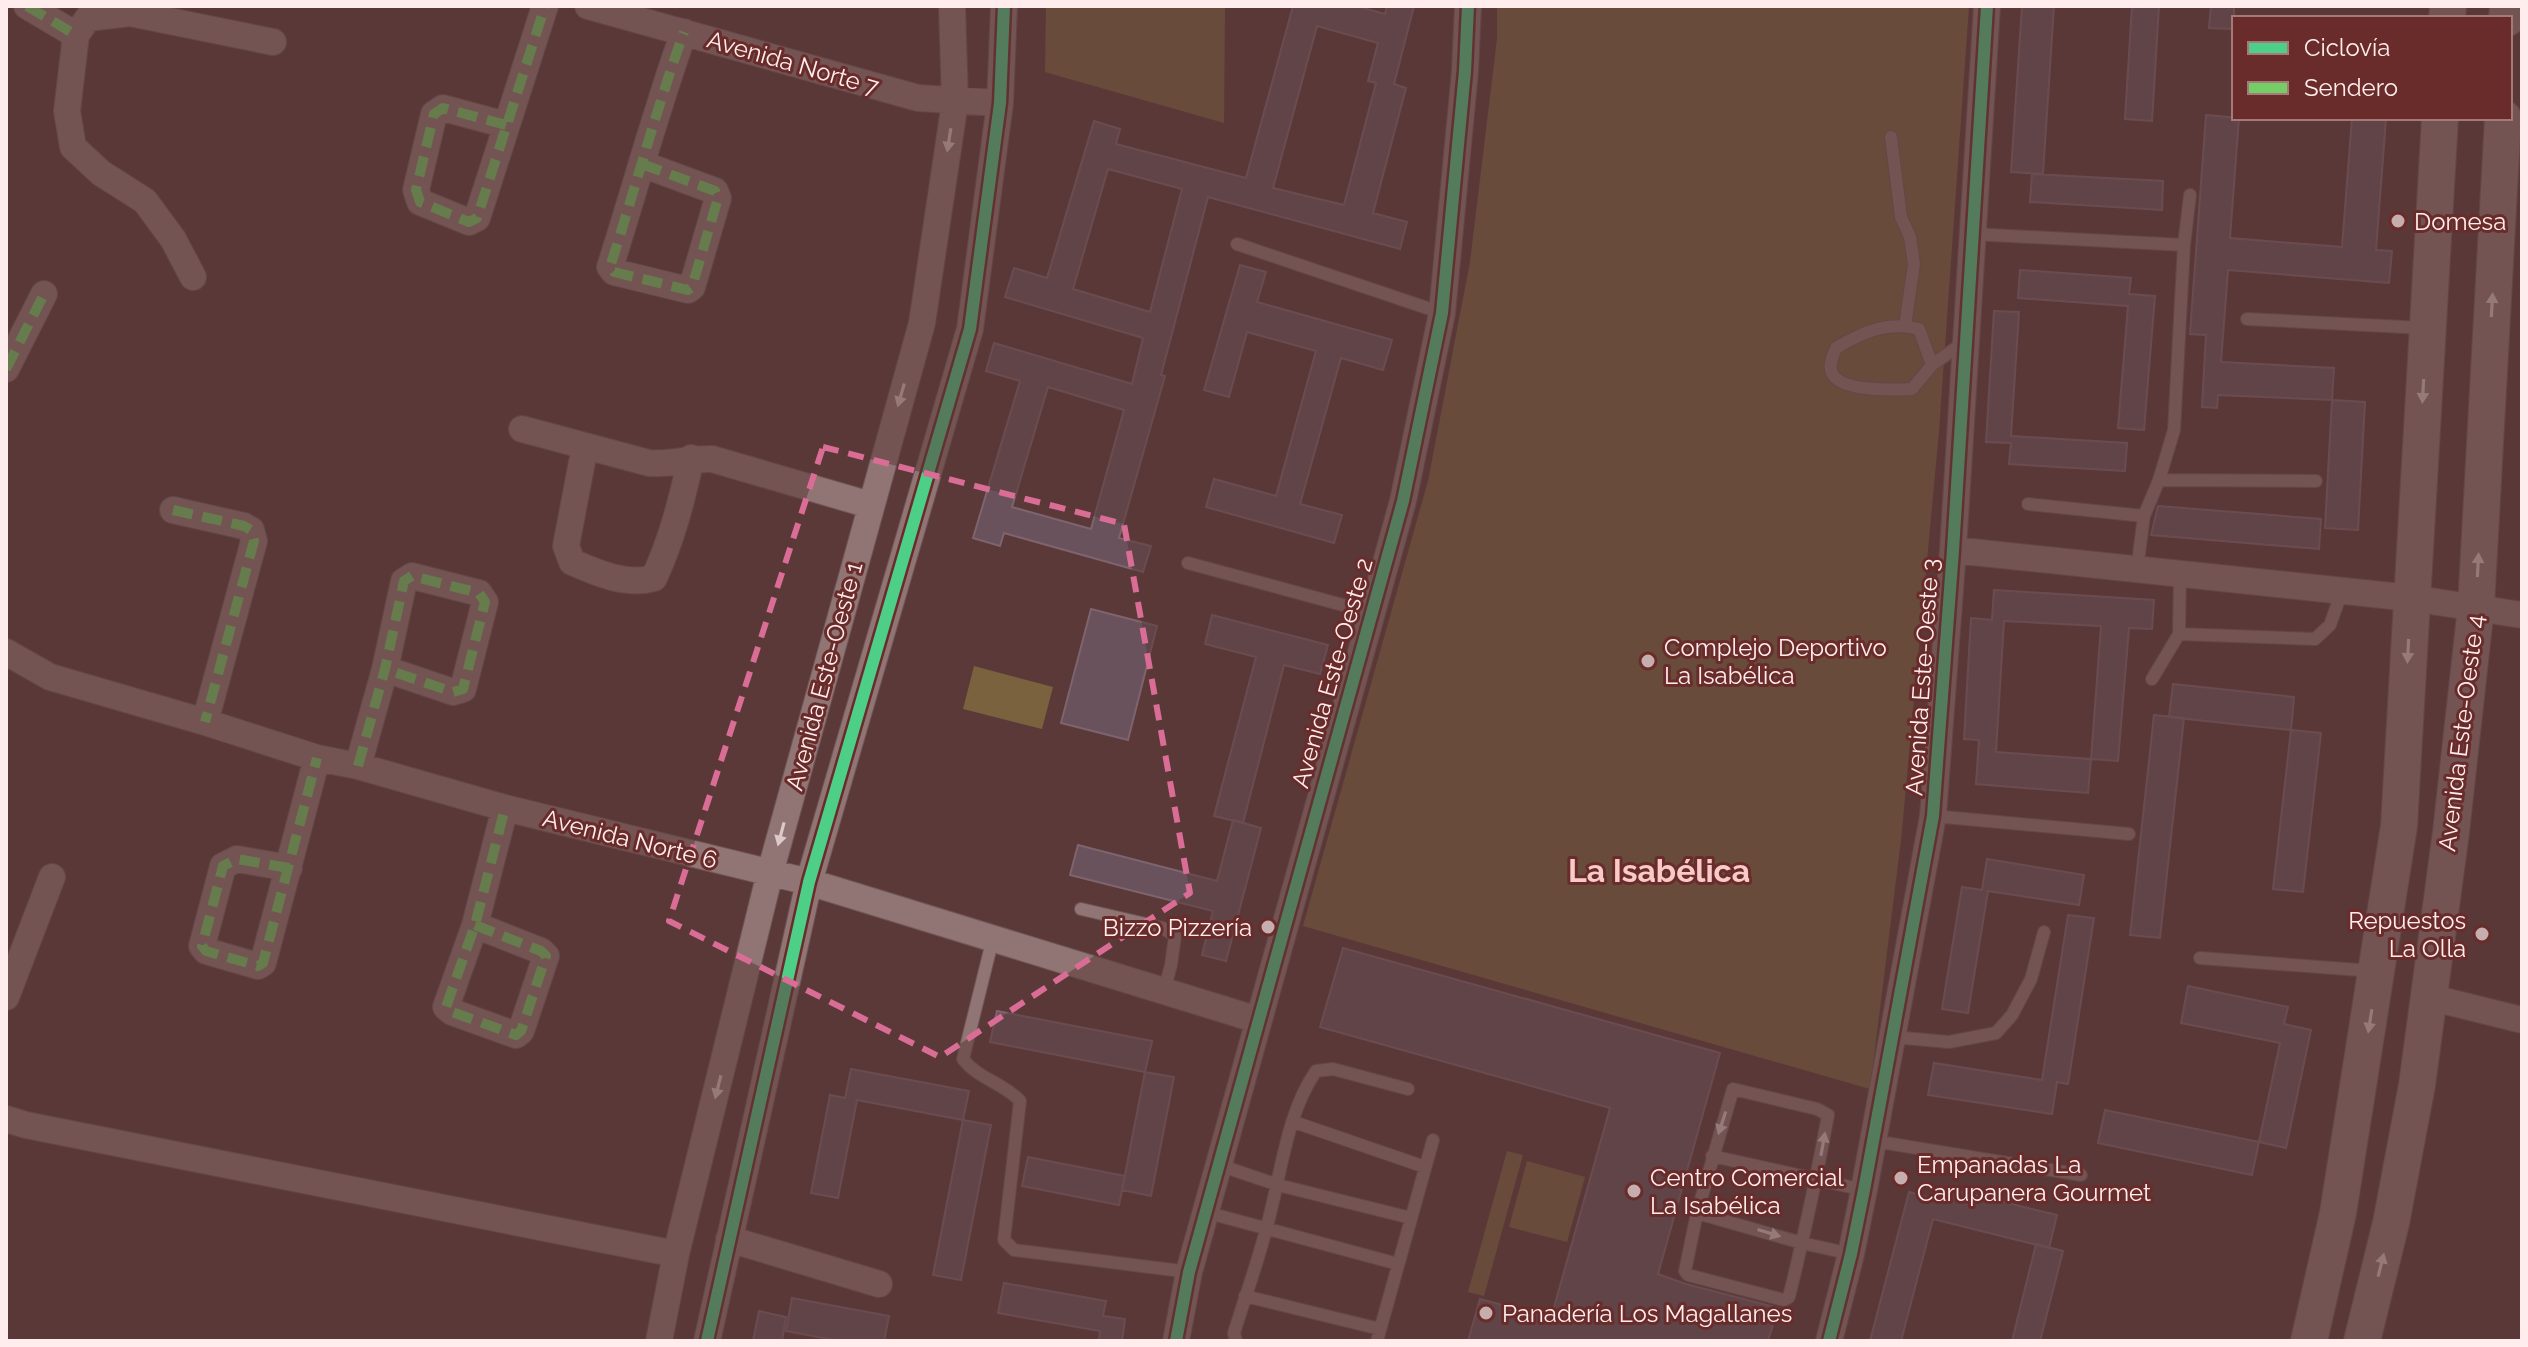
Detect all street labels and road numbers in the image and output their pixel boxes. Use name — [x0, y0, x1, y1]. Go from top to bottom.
street label: Avenida Norte 7 — [704, 25, 882, 101]
street label: Avenida Este-Oeste 2 — [1285, 555, 1379, 791]
street label: Avenida Este-Oeste 3 — [1899, 557, 1945, 797]
street label: Avenida Este-Oeste 1 — [780, 559, 868, 793]
street label: Avenida Este-Oeste 4 — [2432, 613, 2490, 853]
street label: Avenida Norte 6 — [540, 803, 720, 875]

